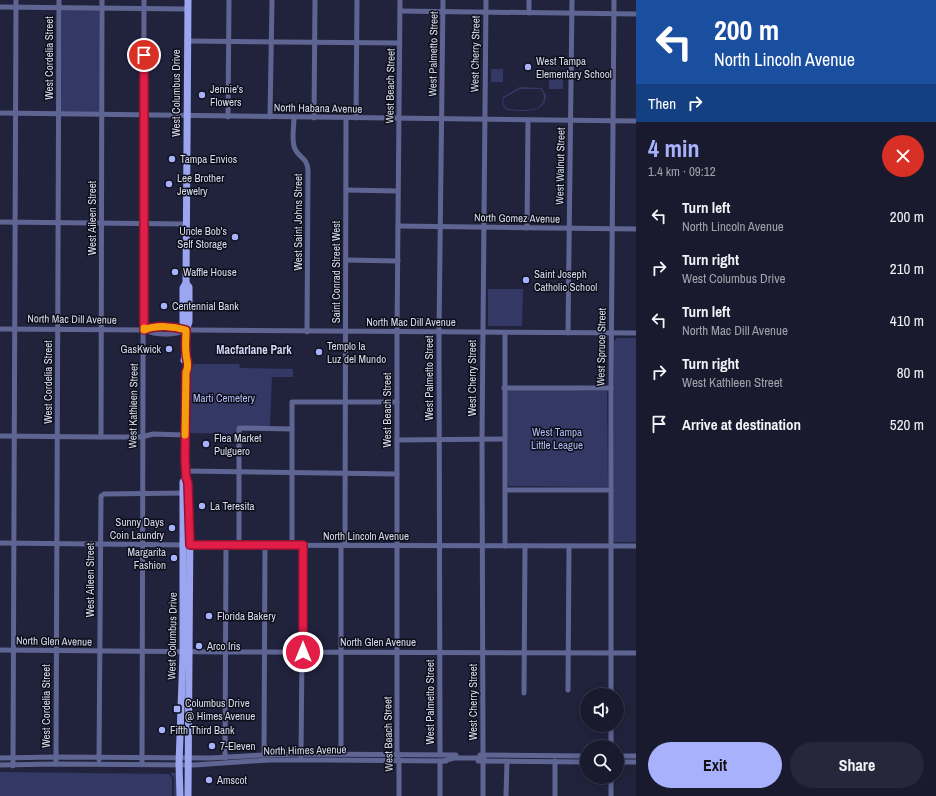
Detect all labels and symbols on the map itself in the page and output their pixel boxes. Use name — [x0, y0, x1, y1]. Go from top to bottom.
street label: West Palmetto Street — [425, 11, 441, 97]
street label: West Cherry Street — [467, 15, 483, 92]
street label: West Cordelia Street — [42, 16, 56, 100]
pin — [127, 38, 161, 72]
street label: West Beach Street — [382, 48, 398, 124]
street label: West Columbus Drive — [169, 49, 183, 137]
place label: West Tampa Elementary School — [536, 54, 612, 81]
marker: West Tampa Elementary School — [523, 62, 533, 72]
place label: Jennie's Flowers — [210, 82, 244, 109]
marker: Jennie's Flowers — [197, 90, 207, 100]
street label: North Habana Avenue — [274, 100, 362, 116]
street label: West Walnut Street — [552, 127, 568, 205]
place label: Tampa Envios — [180, 152, 238, 166]
marker: Tampa Envios — [167, 154, 177, 164]
place label: Lee Brother Jewelry — [177, 171, 224, 198]
street label: West Saint Johns Street — [291, 173, 305, 271]
marker: Lee Brother Jewelry — [164, 179, 174, 189]
street label: West Aileen Street — [85, 180, 99, 255]
street label: North Gomez Avenue — [474, 210, 560, 226]
street label: Saint Conrad Street West — [329, 220, 343, 323]
place label: Uncle Bob's Self Storage — [177, 224, 227, 251]
marker: Uncle Bob's Self Storage — [230, 232, 240, 242]
place label: Waffle House — [183, 265, 237, 279]
marker: Waffle House — [170, 267, 180, 277]
place label: Saint Joseph Catholic School — [534, 267, 597, 294]
marker: Saint Joseph Catholic School — [521, 275, 531, 285]
place label: Centennial Bank — [172, 299, 239, 313]
marker: Centennial Bank — [159, 301, 169, 311]
street label: West Spruce Street — [593, 307, 609, 386]
street label: North Mac Dill Avenue — [27, 311, 117, 327]
street label: North Mac Dill Avenue — [366, 315, 456, 329]
street label: West Palmetto Street — [422, 335, 436, 421]
place label: Templo la Luz del Mundo — [327, 339, 386, 366]
street label: West Cherry Street — [465, 339, 479, 416]
street label: West Cordelia Street — [41, 340, 55, 424]
place label: GasKwick — [120, 342, 161, 356]
district label: Macfarlane Park — [216, 342, 292, 358]
marker: GasKwick — [164, 344, 174, 354]
marker: Templo la Luz del Mundo — [314, 347, 324, 357]
street label: West Kathleen Street — [125, 363, 141, 449]
street label: West Beach Street — [380, 372, 394, 448]
park label: Marti Cemetery — [193, 391, 256, 405]
park label: West Tampa Little League — [531, 425, 583, 452]
place label: Flea Market Pulguero — [214, 431, 262, 458]
marker: Flea Market Pulguero — [201, 439, 211, 449]
place label: La Teresita — [210, 499, 254, 513]
marker: La Teresita — [197, 501, 207, 511]
place label: Sunny Days Coin Laundry — [110, 515, 164, 542]
marker: Sunny Days Coin Laundry — [167, 523, 177, 533]
street label: North Lincoln Avenue — [323, 529, 409, 543]
street label: West Aileen Street — [83, 542, 97, 617]
place label: Margarita Fashion — [127, 545, 166, 572]
marker: Margarita Fashion — [169, 553, 179, 563]
street label: West Columbus Drive — [164, 592, 180, 680]
place label: Florida Bakery — [217, 609, 276, 623]
marker: Florida Bakery — [204, 611, 214, 621]
position arrow — [282, 631, 324, 673]
street label: North Glen Avenue — [16, 633, 92, 649]
street label: North Glen Avenue — [340, 635, 416, 649]
place label: Arco Iris — [206, 639, 241, 653]
marker: Arco Iris — [194, 641, 204, 651]
street label: West Palmetto Street — [423, 659, 437, 745]
street label: West Cherry Street — [466, 663, 480, 740]
street label: West Cordelia Street — [39, 664, 53, 748]
place label: Columbus Drive @ Himes Avenue — [185, 696, 255, 723]
street label: West Beach Street — [380, 696, 396, 772]
marker: Columbus Drive @ Himes Avenue — [172, 704, 182, 714]
place label: Fifth Third Bank — [170, 723, 235, 737]
marker: Fifth Third Bank — [157, 725, 167, 735]
place label: 7-Eleven — [220, 739, 256, 753]
marker: 7-Eleven — [207, 741, 217, 751]
street label: North Himes Avenue — [263, 742, 347, 758]
place label: Amscot — [216, 773, 248, 787]
marker: Amscot — [204, 775, 214, 785]

